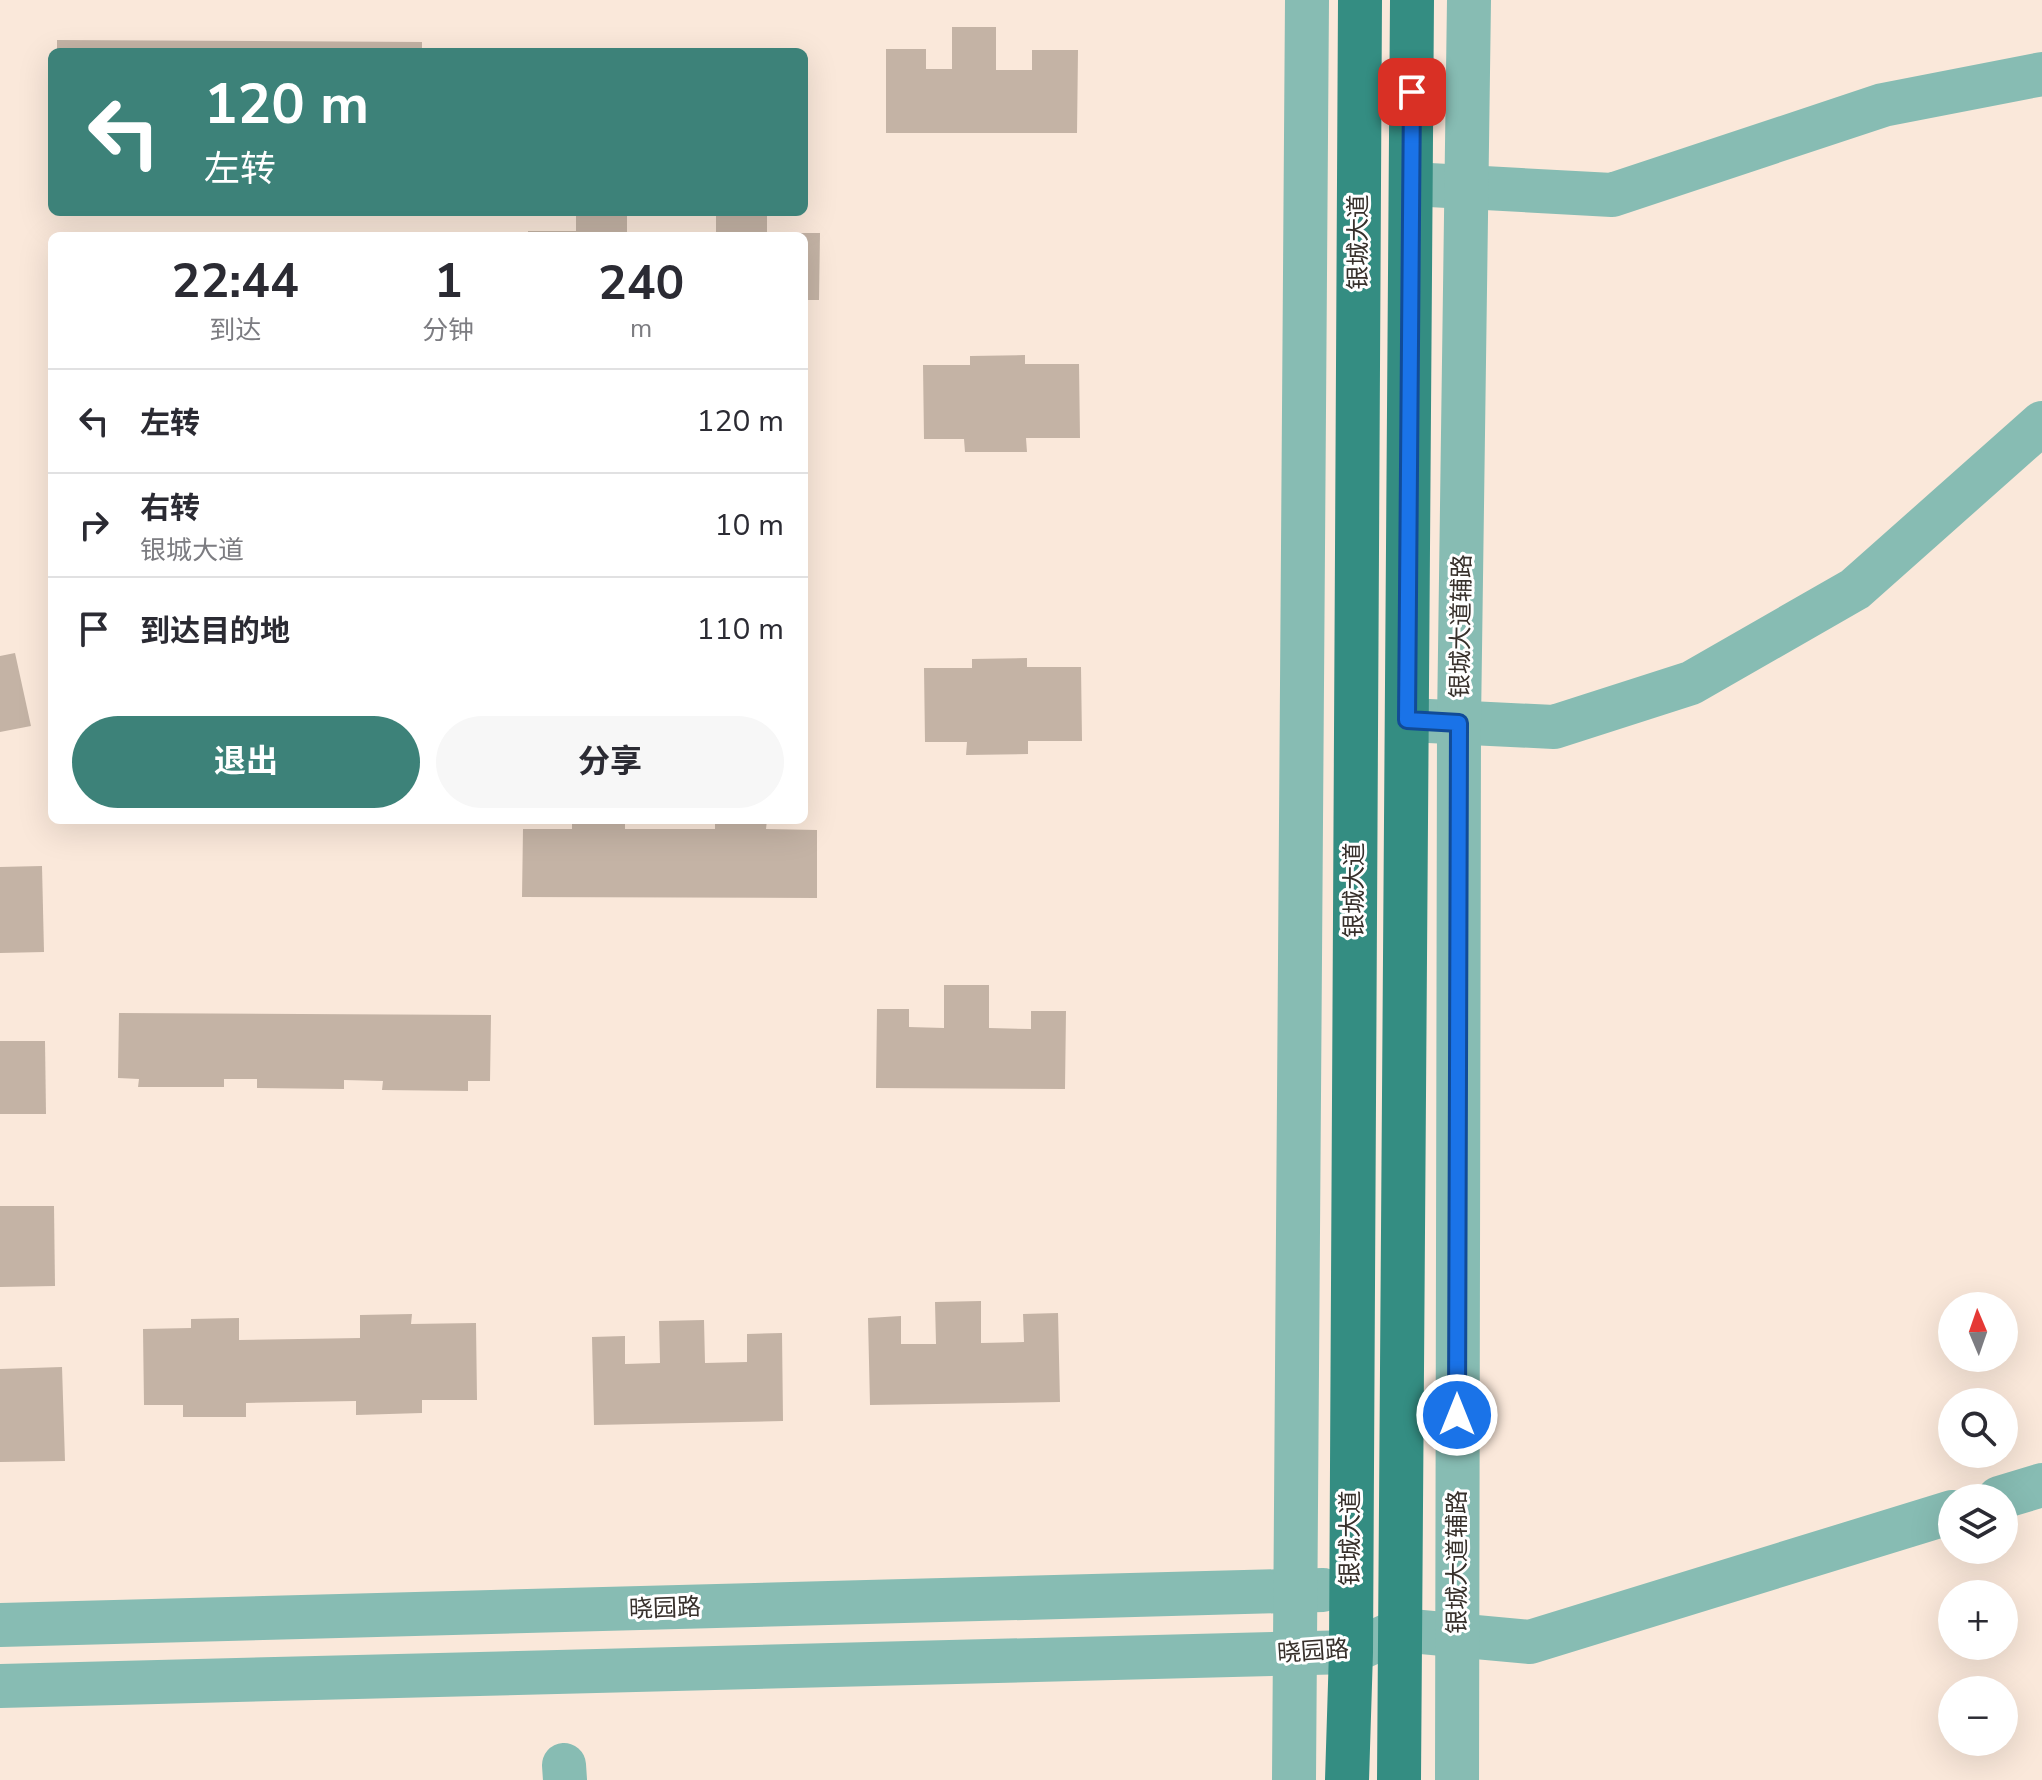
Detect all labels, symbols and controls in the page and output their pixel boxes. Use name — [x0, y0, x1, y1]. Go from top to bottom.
pin — [1378, 58, 1446, 126]
text: 120 m — [204, 66, 369, 143]
icon: arrive — [1390, 70, 1434, 114]
icon: left — [72, 80, 176, 184]
text: 左转 — [204, 145, 276, 194]
street label: 银城大道 — [1342, 194, 1374, 290]
text: 22:44 — [172, 248, 299, 314]
text: 1 — [434, 248, 463, 314]
text: 240 — [598, 250, 684, 316]
text: m — [630, 311, 652, 346]
text: 到达 — [209, 313, 261, 348]
text: 分钟 — [422, 313, 474, 348]
icon: left — [72, 399, 116, 443]
text: 120 m — [697, 401, 784, 442]
text: 左转 — [140, 403, 200, 444]
text: 右转 — [140, 488, 200, 529]
icon: right — [72, 503, 116, 547]
text: 10 m — [715, 505, 784, 546]
text: 银城大道 — [140, 533, 244, 568]
street label: 银城大道辅路 — [1444, 554, 1478, 698]
icon: arrive — [72, 607, 116, 651]
text: 110 m — [697, 609, 784, 650]
text: 到达目的地 — [140, 611, 290, 652]
button: 退出 — [72, 716, 420, 808]
button: 分享 — [436, 716, 784, 808]
street label: 银城大道 — [1338, 842, 1370, 938]
north arrow — [1938, 1292, 2018, 1372]
map controls — [1938, 1292, 2018, 1756]
position arrow — [1415, 1373, 1499, 1457]
button: search — [1938, 1388, 2018, 1468]
button: layers — [1938, 1484, 2018, 1564]
street label: 银城大道 — [1334, 1490, 1366, 1586]
street label: 银城大道辅路 — [1441, 1490, 1473, 1634]
button: + — [1938, 1580, 2018, 1660]
street label: 晓园路 — [628, 1591, 702, 1625]
street label: 晓园路 — [1276, 1633, 1350, 1669]
button: − — [1938, 1676, 2018, 1756]

